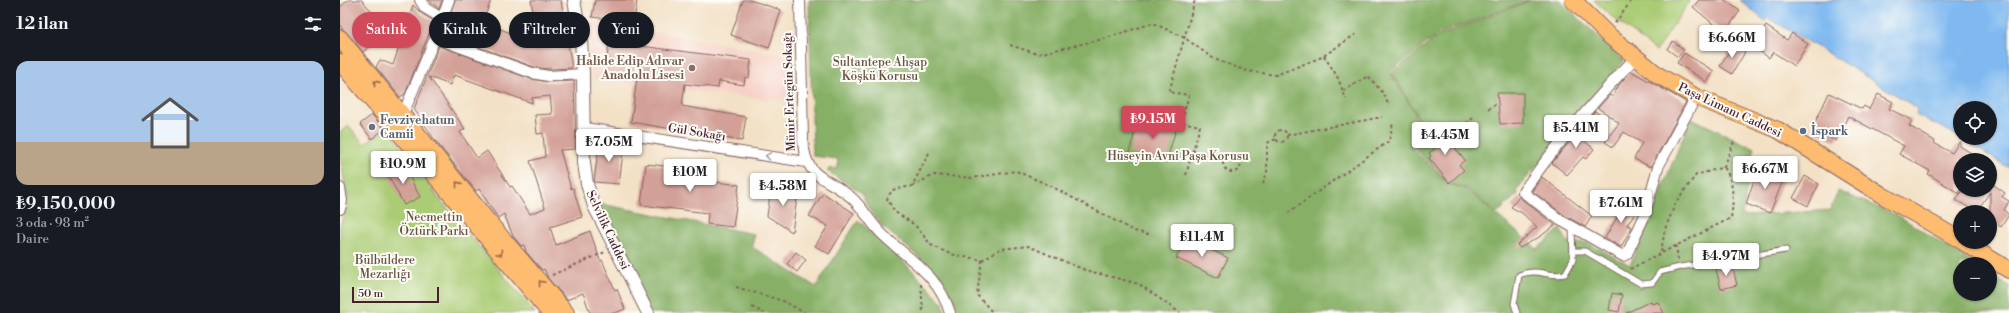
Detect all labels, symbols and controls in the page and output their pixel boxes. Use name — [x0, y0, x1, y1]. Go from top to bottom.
chip: Satılık — [352, 12, 421, 48]
chip: Kiralık — [429, 12, 501, 48]
chip: Filtreler — [509, 12, 590, 48]
chip: Yeni — [598, 12, 654, 48]
text: 12 ilan — [16, 13, 69, 35]
icon: filters — [302, 13, 324, 35]
pin: ₺6.66M — [1699, 25, 1765, 59]
text: ₺6.66M — [1708, 30, 1756, 46]
street label: Münir Ertegün Sokağı — [780, 32, 799, 152]
place label: Halide Edip Adıvar Anadolu Lisesi — [576, 54, 684, 83]
park label: Sultantepe Ahşap Köşkü Korusu — [833, 55, 927, 84]
marker: Halide Edip Adıvar Anadolu Lisesi — [687, 63, 697, 73]
one-way arrow — [374, 80, 381, 87]
street label: Paşa Limanı Caddesi — [1676, 80, 1784, 141]
icon: home — [134, 87, 206, 159]
map controls — [1953, 101, 1997, 301]
button: locate — [1953, 101, 1997, 145]
pin: ₺9.15M — [1120, 106, 1186, 140]
text: ₺9.15M — [1130, 111, 1176, 127]
place label: Fevziyehatun Camii — [380, 113, 455, 142]
pin: ₺5.41M — [1543, 115, 1609, 149]
text: ₺5.41M — [1553, 120, 1599, 136]
street label: Gül Sokağı — [667, 121, 727, 144]
marker: Fevziyehatun Camii — [367, 122, 377, 132]
pin: ₺4.45M — [1412, 122, 1478, 156]
place label: İspark — [1811, 122, 1849, 139]
marker: İspark — [1798, 126, 1808, 136]
text: ₺4.45M — [1421, 127, 1469, 143]
pin: ₺7.05M — [576, 129, 642, 163]
text: ₺7.05M — [585, 134, 633, 150]
park label: Hüseyin Avni Paşa Korusu — [1107, 149, 1249, 164]
pin: ₺10.9M — [370, 151, 436, 185]
one-way arrow — [764, 152, 771, 161]
button: layers — [1953, 153, 1997, 197]
text: ₺10.9M — [380, 156, 426, 172]
pin: ₺6.67M — [1732, 156, 1798, 190]
pin: ₺10M — [666, 159, 714, 193]
text: ₺6.67M — [1742, 161, 1788, 177]
text: ₺10M — [673, 164, 707, 180]
pin: ₺4.58M — [750, 173, 816, 207]
text: ₺4.58M — [759, 178, 807, 194]
one-way arrow — [455, 181, 462, 188]
street label: Selvilik Caddesi — [583, 188, 633, 272]
pin: ₺7.61M — [1588, 190, 1654, 224]
text: ₺9,150,000 — [16, 193, 115, 215]
text: ₺7.61M — [1599, 195, 1643, 211]
button: + — [1953, 205, 1997, 249]
park label: Necmettin Öztürk Parkı — [400, 210, 468, 239]
text: 3 oda · 98 m² — [16, 215, 89, 231]
pin: ₺11.4M — [1169, 224, 1235, 258]
text: ₺11.4M — [1180, 229, 1224, 245]
text: Daire — [16, 231, 49, 247]
pin: ₺4.97M — [1693, 243, 1759, 277]
one-way arrow — [495, 248, 502, 256]
text: ₺4.97M — [1702, 248, 1750, 264]
park label: Bülbüldere Mezarlığı — [354, 253, 415, 282]
button: − — [1953, 257, 1997, 301]
one-way arrow — [539, 281, 546, 288]
scale bar — [352, 285, 439, 304]
text: 50 m — [358, 287, 383, 301]

